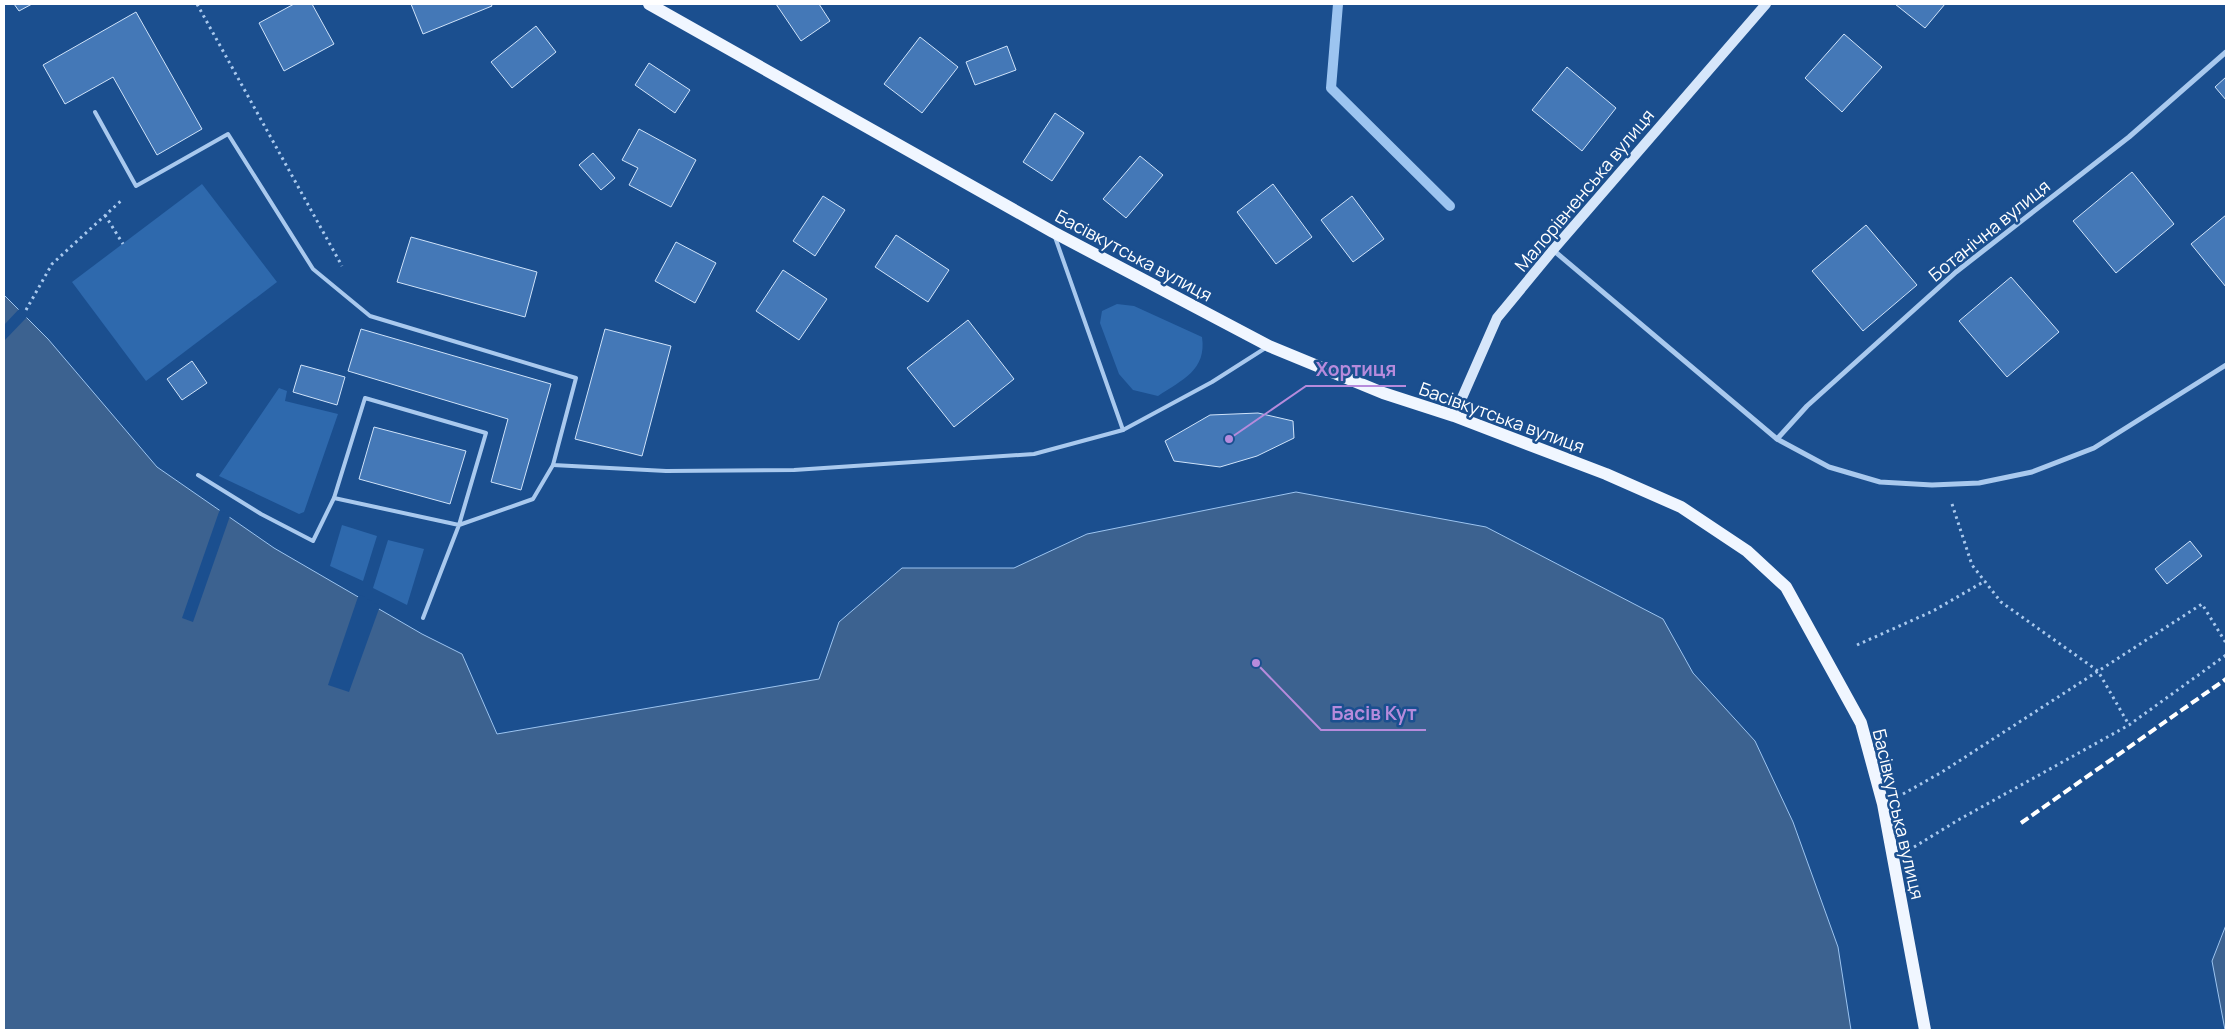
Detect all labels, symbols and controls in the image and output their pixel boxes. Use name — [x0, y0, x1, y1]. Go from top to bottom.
street label: Малорівненська вулиця — [1509, 104, 1659, 276]
street label: Ботанічна вулиця — [1923, 174, 2055, 286]
street label: Басівкутська вулиця — [1051, 203, 1217, 307]
callout: Хортиця — [1306, 352, 1406, 386]
text: Хортиця — [1316, 356, 1396, 382]
street label: Басівкутська вулиця — [1416, 376, 1588, 458]
callout: Басів Кут — [1321, 696, 1426, 730]
text: Басів Кут — [1331, 700, 1417, 726]
street label: Басівкутська вулиця — [1868, 726, 1930, 902]

